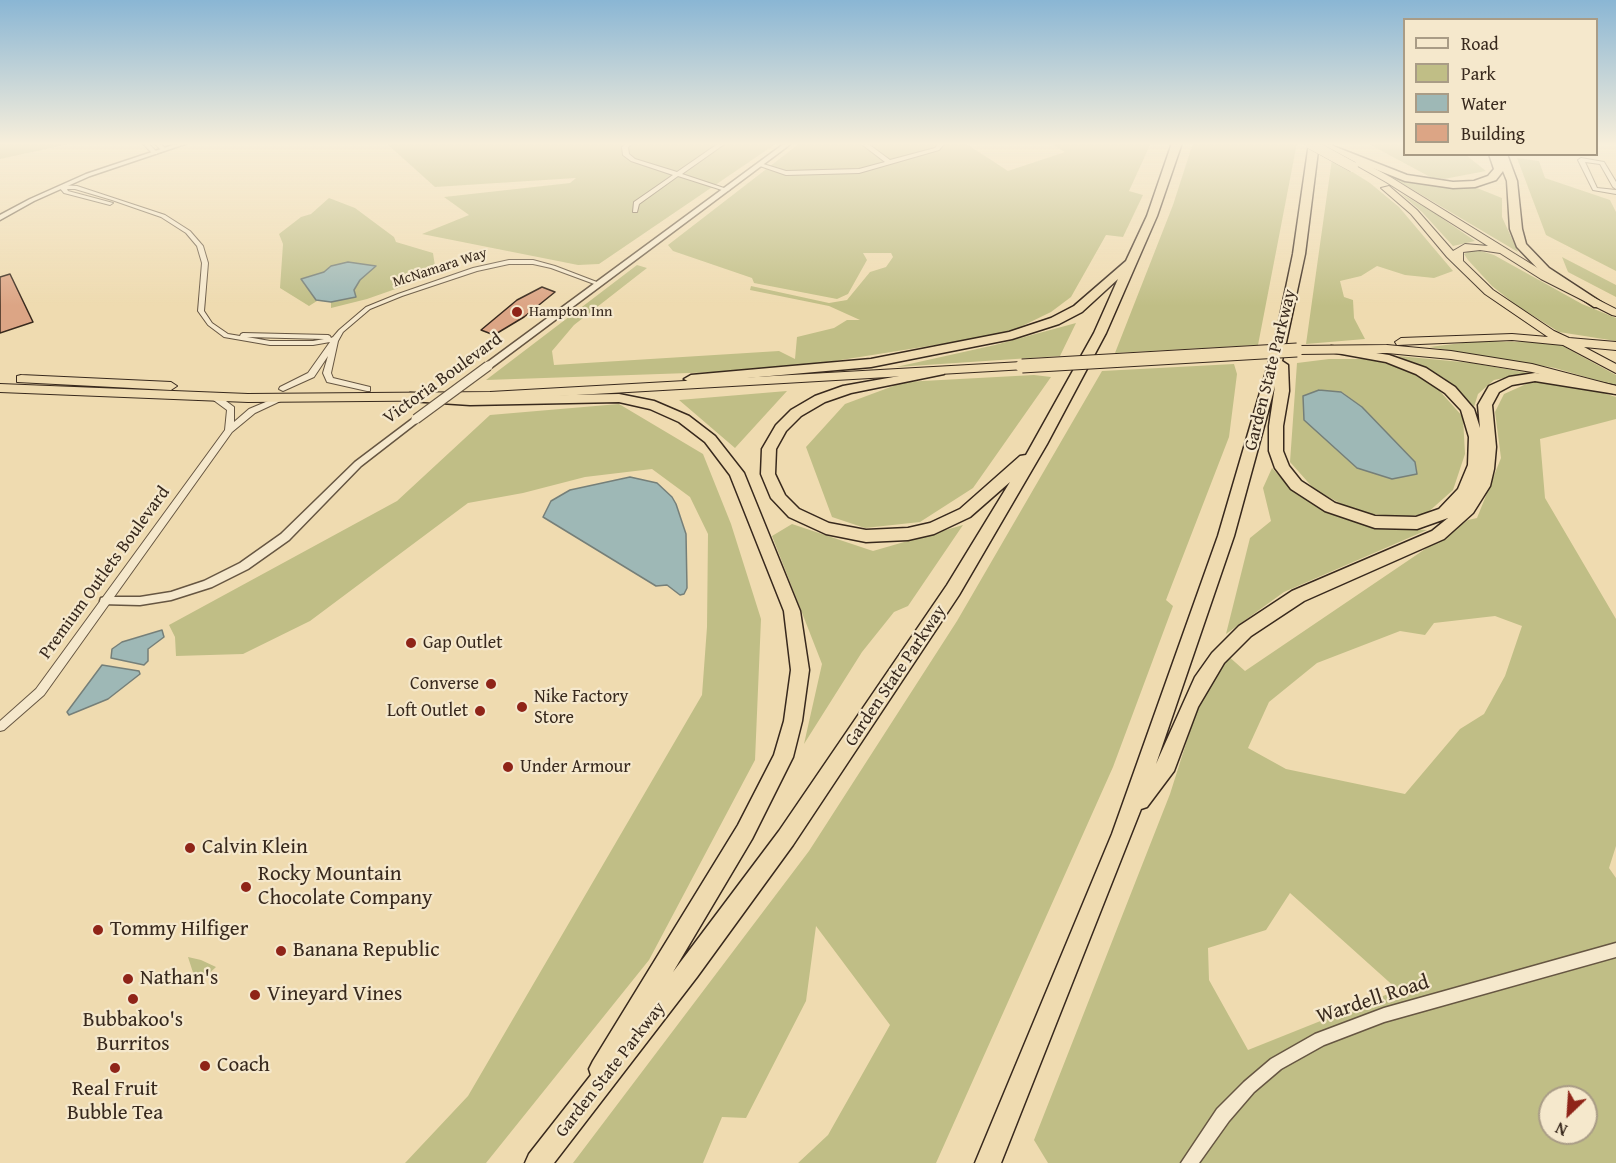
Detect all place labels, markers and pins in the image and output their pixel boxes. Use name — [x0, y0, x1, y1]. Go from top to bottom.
place label: Hampton Inn — [529, 303, 613, 321]
marker: Hampton Inn — [510, 305, 524, 319]
place label: Gap Outlet — [423, 632, 503, 654]
marker: Gap Outlet — [404, 636, 418, 650]
place label: Converse — [410, 673, 479, 695]
marker: Converse — [484, 677, 498, 691]
place label: Nike Factory Store — [534, 686, 628, 728]
place label: Loft Outlet — [387, 700, 468, 722]
marker: Nike Factory Store — [515, 700, 529, 714]
marker: Loft Outlet — [473, 704, 487, 718]
place label: Under Armour — [520, 756, 631, 778]
marker: Under Armour — [501, 760, 515, 774]
place label: Calvin Klein — [202, 835, 308, 861]
marker: Calvin Klein — [183, 841, 197, 855]
place label: Rocky Mountain Chocolate Company — [258, 862, 432, 912]
marker: Rocky Mountain Chocolate Company — [239, 880, 253, 894]
place label: Tommy Hilfiger — [110, 917, 248, 943]
marker: Tommy Hilfiger — [91, 923, 105, 937]
place label: Banana Republic — [293, 938, 439, 964]
marker: Banana Republic — [274, 944, 288, 958]
place label: Nathan's — [140, 966, 218, 992]
marker: Nathan's — [121, 972, 135, 986]
place label: Vineyard Vines — [267, 982, 402, 1008]
marker: Vineyard Vines — [248, 988, 262, 1002]
marker: Bubbakoo's Burritos — [126, 992, 140, 1006]
place label: Bubbakoo's Burritos — [83, 1008, 183, 1058]
place label: Coach — [217, 1053, 270, 1079]
marker: Coach — [198, 1059, 212, 1073]
marker: Real Fruit Bubble Tea — [108, 1061, 122, 1075]
place label: Real Fruit Bubble Tea — [67, 1077, 163, 1127]

